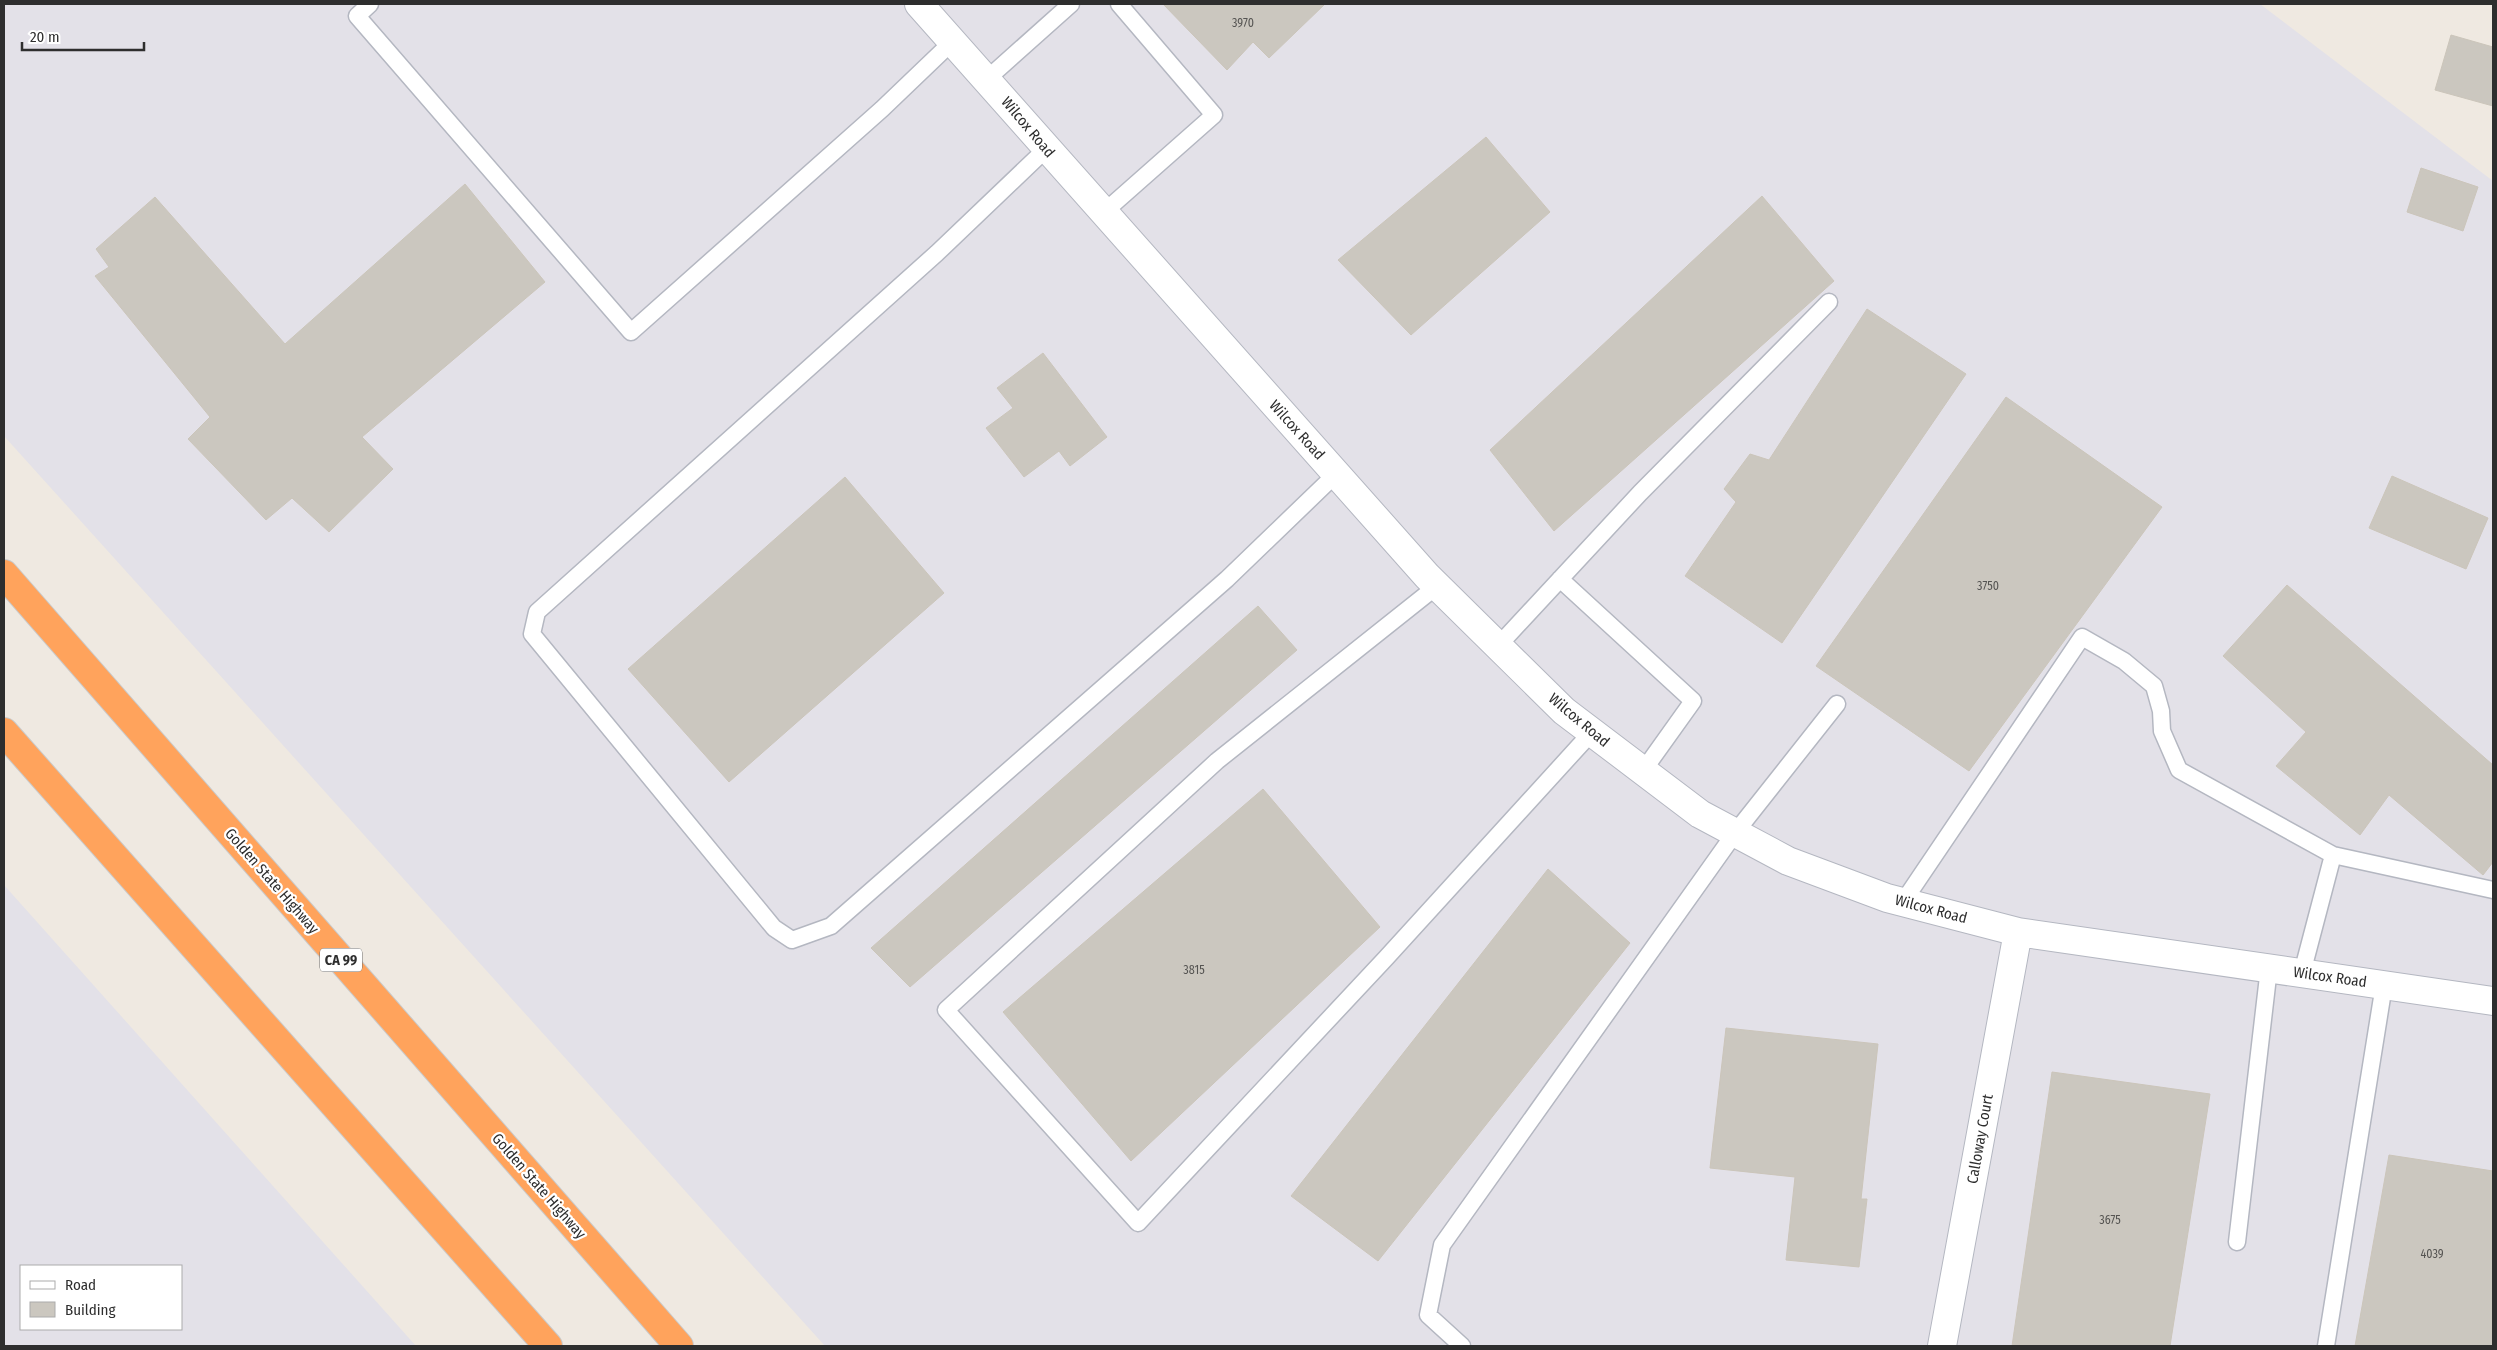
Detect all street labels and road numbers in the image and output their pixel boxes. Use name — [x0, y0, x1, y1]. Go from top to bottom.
street label: Wilcox Road — [997, 93, 1059, 161]
street label: Wilcox Road — [1266, 396, 1328, 464]
street label: Wilcox Road — [1545, 689, 1613, 751]
street label: Golden State Highway — [221, 825, 323, 938]
street label: Wilcox Road — [1893, 891, 1969, 927]
road number: CA 99 — [320, 948, 362, 972]
street label: Wilcox Road — [2292, 963, 2368, 991]
street label: Calloway Court — [1963, 1093, 1997, 1185]
street label: Golden State Highway — [488, 1130, 590, 1243]

